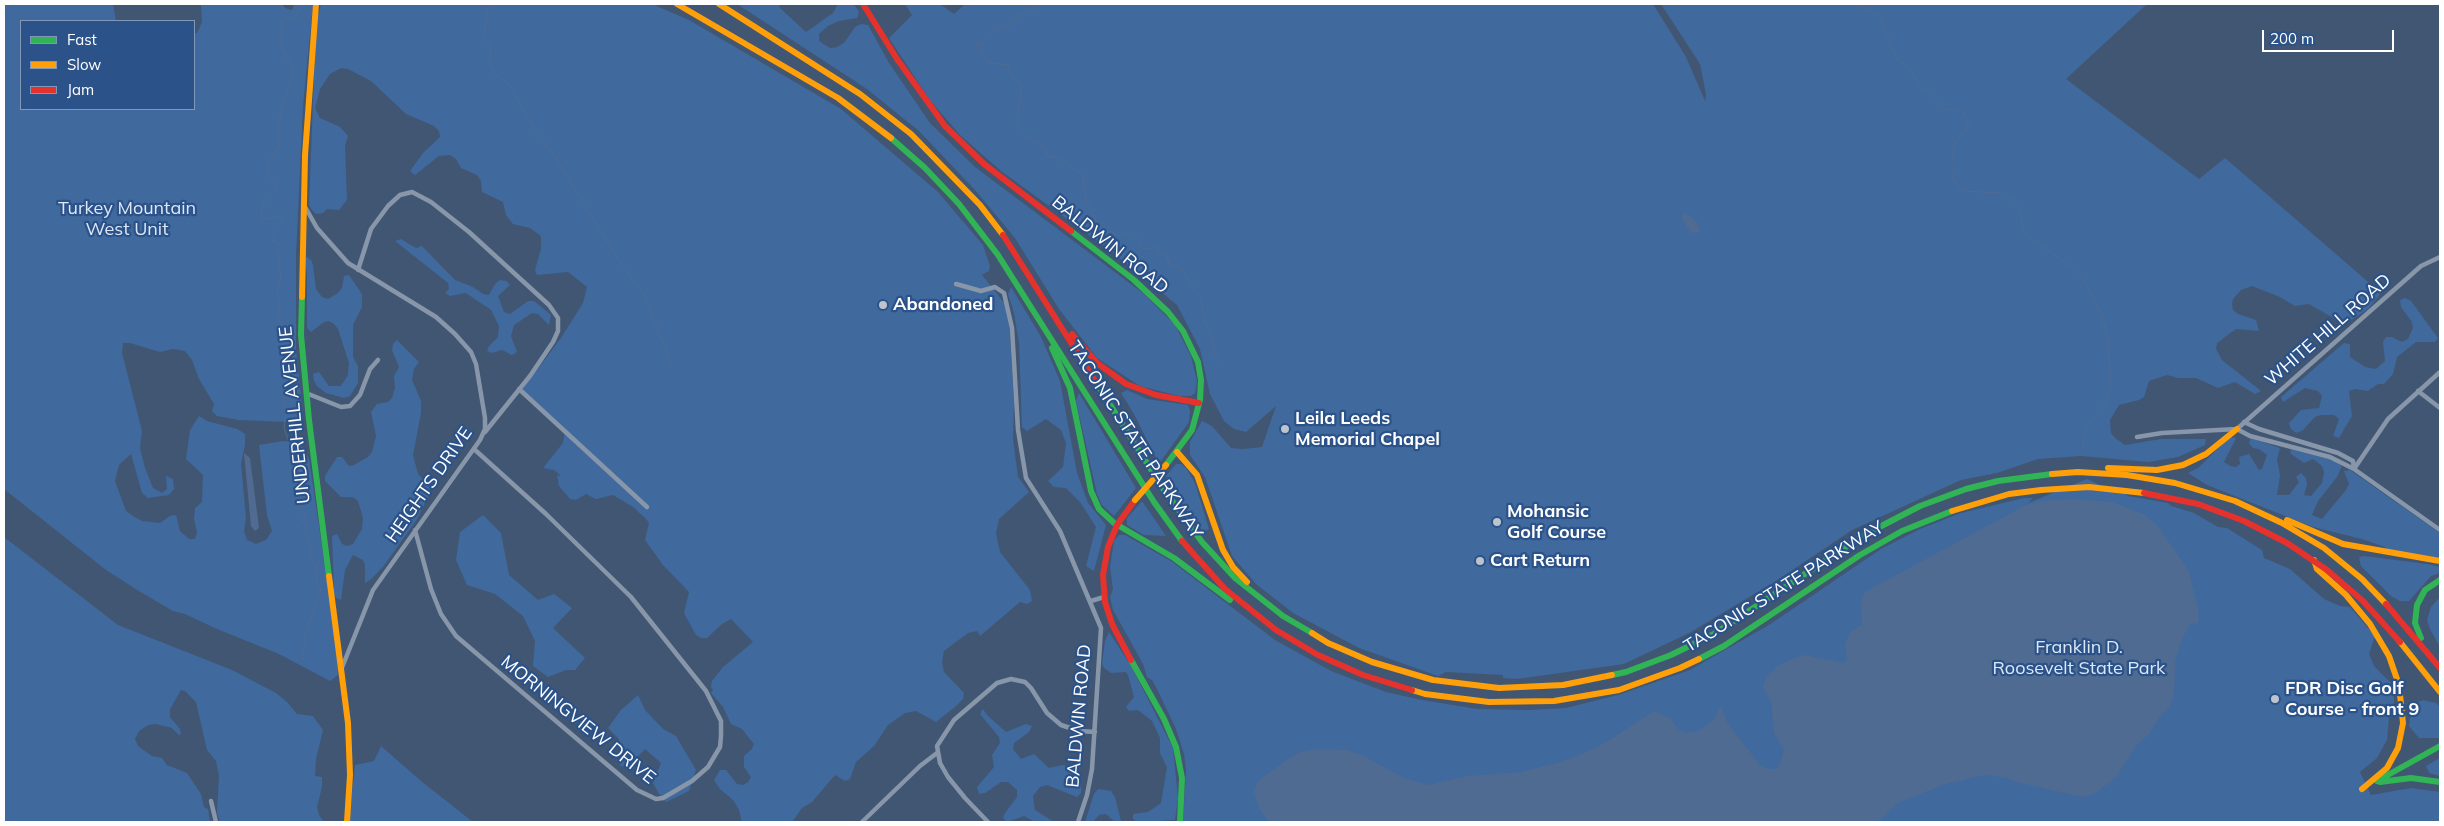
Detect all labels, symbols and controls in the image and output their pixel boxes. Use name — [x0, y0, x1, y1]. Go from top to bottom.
legend — [20, 20, 195, 110]
scale bar — [2264, 20, 2396, 52]
text: 200 m — [2270, 29, 2314, 48]
text: Fast — [67, 30, 97, 49]
text: Slow — [67, 55, 101, 74]
text: Jam — [67, 80, 94, 99]
street label: BALDWIN ROAD — [1047, 191, 1173, 299]
park label: Turkey Mountain West Unit — [58, 198, 196, 240]
street label: WHITE HILL ROAD — [2260, 269, 2396, 391]
place label: Abandoned — [893, 294, 993, 316]
marker: Abandoned — [877, 299, 889, 311]
street label: UNDERHILL AVENUE — [275, 325, 315, 505]
street label: TACONIC STATE PARKWAY — [1063, 337, 1207, 543]
place label: Leila Leeds Memorial Chapel — [1295, 408, 1440, 450]
street label: HEIGHTS DRIVE — [381, 423, 477, 547]
marker: Leila Leeds Memorial Chapel — [1279, 423, 1291, 435]
place label: Mohansic Golf Course — [1507, 501, 1606, 544]
marker: Mohansic Golf Course — [1491, 516, 1503, 528]
street label: TACONIC STATE PARKWAY — [1680, 517, 1888, 657]
place label: Cart Return — [1490, 550, 1590, 572]
marker: Cart Return — [1474, 555, 1486, 567]
park label: Franklin D. Roosevelt State Park — [1993, 637, 2165, 680]
street label: BALDWIN ROAD — [1062, 643, 1096, 789]
street label: MORNINGVIEW DRIVE — [496, 651, 660, 789]
place label: FDR Disc Golf Course - front 9 — [2285, 678, 2419, 721]
marker: FDR Disc Golf Course - front 9 — [2269, 693, 2281, 705]

